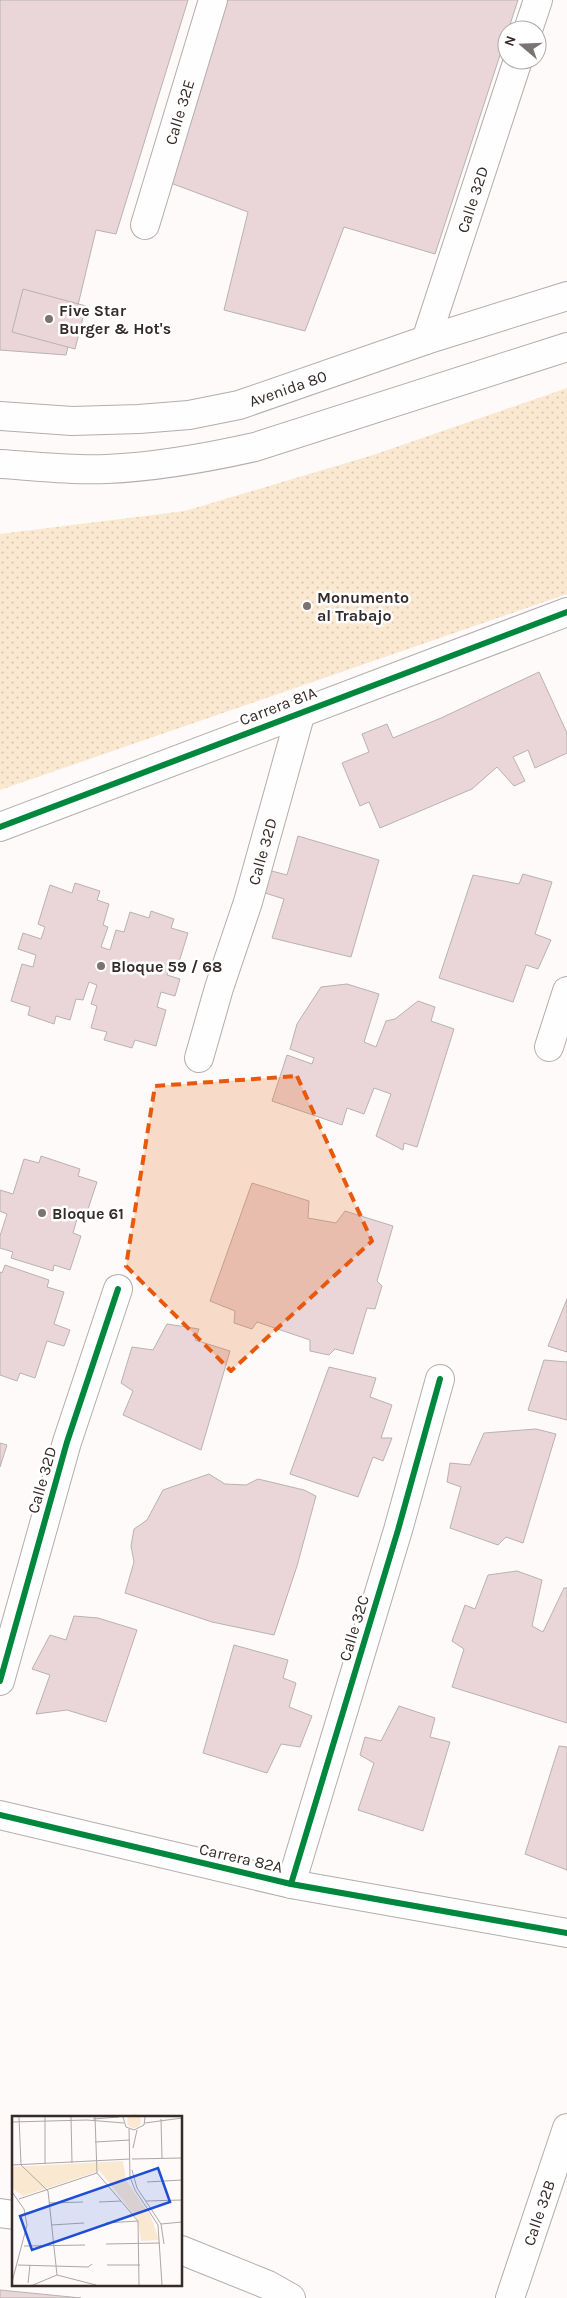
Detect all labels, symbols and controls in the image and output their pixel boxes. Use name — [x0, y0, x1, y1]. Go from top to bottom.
north arrow — [497, 20, 547, 70]
text: N — [501, 33, 520, 48]
street label: Calle 32E — [160, 77, 198, 147]
street label: Calle 32D — [452, 164, 492, 235]
place label: Five Star Burger & Hot's — [59, 301, 171, 338]
marker: Five Star Burger & Hot's — [43, 313, 55, 325]
street label: Avenida 80 — [246, 366, 329, 410]
place label: Monumento al Trabajo — [317, 588, 409, 625]
marker: Monumento al Trabajo — [301, 600, 313, 612]
street label: Carrera 81A — [237, 683, 319, 729]
street label: Calle 32D — [244, 816, 281, 887]
place label: Bloque 59 / 68 — [111, 957, 222, 976]
marker: Bloque 59 / 68 — [95, 960, 107, 972]
place label: Bloque 61 — [52, 1204, 124, 1223]
marker: Bloque 61 — [36, 1207, 48, 1219]
street label: Calle 32D — [23, 1444, 61, 1516]
street label: Calle 32C — [335, 1592, 373, 1663]
street label: Carrera 82A — [197, 1839, 285, 1877]
inset map — [12, 2116, 182, 2286]
street label: Calle 32B — [519, 2177, 558, 2248]

